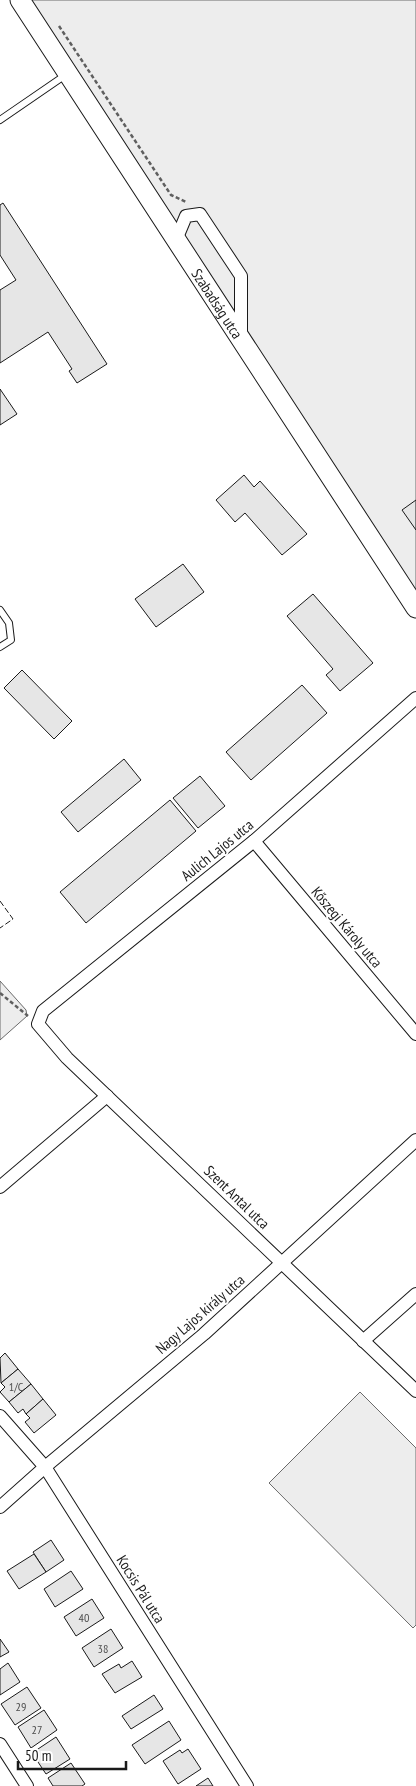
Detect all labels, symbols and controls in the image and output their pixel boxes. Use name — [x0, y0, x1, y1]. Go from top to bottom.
street label: Szabadság utca — [188, 265, 247, 342]
street label: Aulich Lajos utca — [177, 815, 257, 885]
street label: Kőszegi Károly utca — [307, 882, 387, 972]
street label: Szent Antal utca — [200, 1161, 274, 1233]
street label: Nagy Lajos király utca — [152, 1270, 248, 1358]
house number: 1/C — [9, 1379, 24, 1394]
street label: Kocsis Pál utca — [113, 1552, 169, 1626]
house number: 40 — [79, 1610, 89, 1625]
house number: 38 — [98, 1641, 108, 1656]
house number: 29 — [16, 1699, 26, 1714]
house number: 27 — [32, 1722, 42, 1737]
scale bar — [18, 1738, 125, 1770]
text: 50 m — [25, 1746, 51, 1765]

